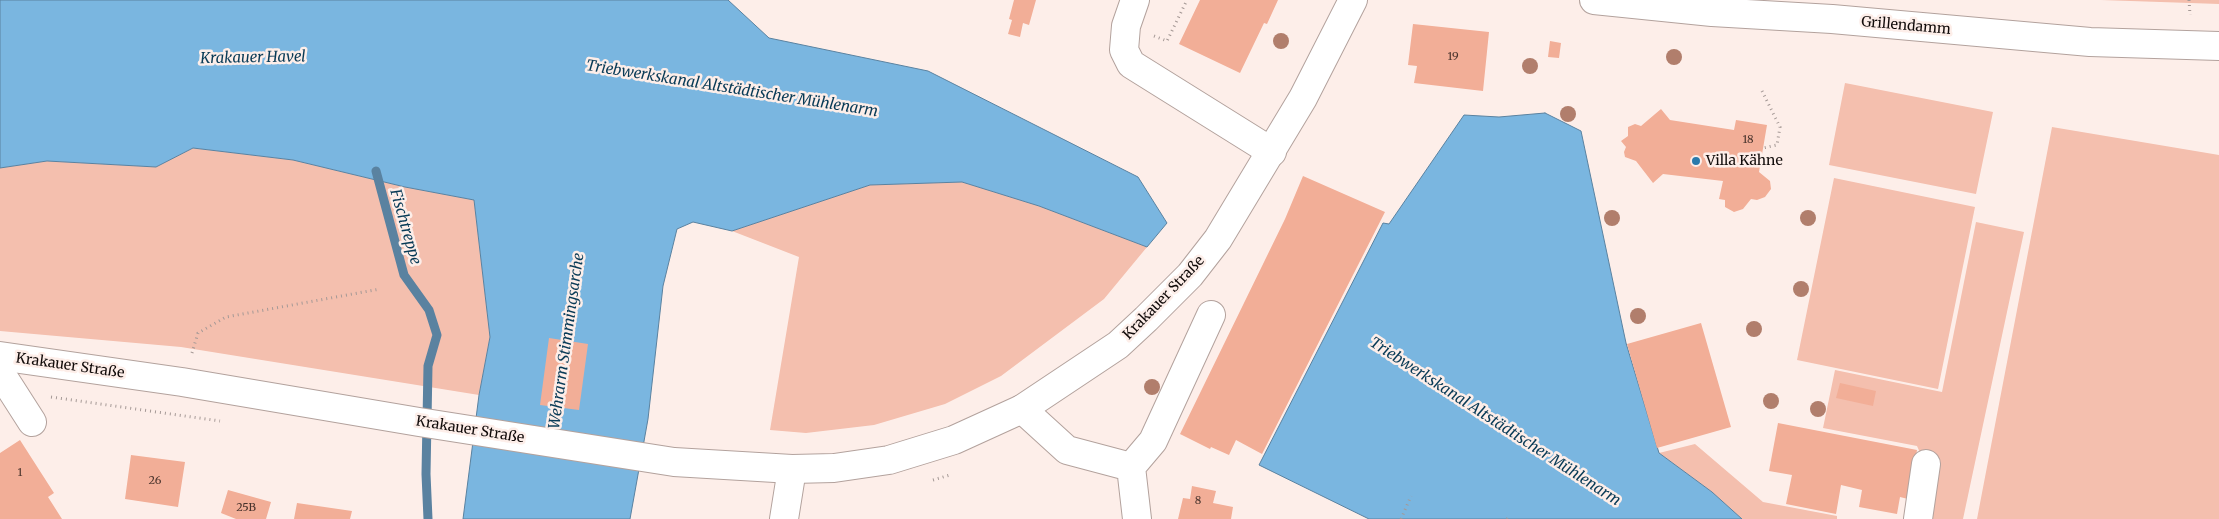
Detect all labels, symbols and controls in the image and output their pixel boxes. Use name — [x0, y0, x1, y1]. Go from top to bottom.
street label: Grillendamm — [1861, 14, 1951, 38]
water label: Krakauer Havel — [200, 48, 306, 68]
house number: 19 — [1447, 50, 1459, 64]
water label: Triebwerkskanal Altstädtischer Mühlenarm — [585, 57, 879, 121]
house number: 18 — [1742, 133, 1754, 147]
place label: Villa Kähne — [1706, 153, 1783, 169]
marker: Villa Kähne — [1690, 155, 1702, 167]
water label: Fischtreppe — [386, 187, 424, 267]
water label: Wehrarm Stimmingsarche — [546, 252, 588, 430]
street label: Krakauer Straße — [1120, 253, 1208, 343]
water label: Triebwerkskanal Altstädtischer Mühlenarm — [1366, 334, 1624, 510]
street label: Krakauer Straße — [15, 350, 125, 382]
street label: Krakauer Straße — [415, 413, 525, 447]
house number: 1 — [18, 466, 22, 480]
house number: 26 — [149, 474, 161, 488]
house number: 8 — [1195, 494, 1201, 508]
house number: 25B — [236, 501, 256, 515]

